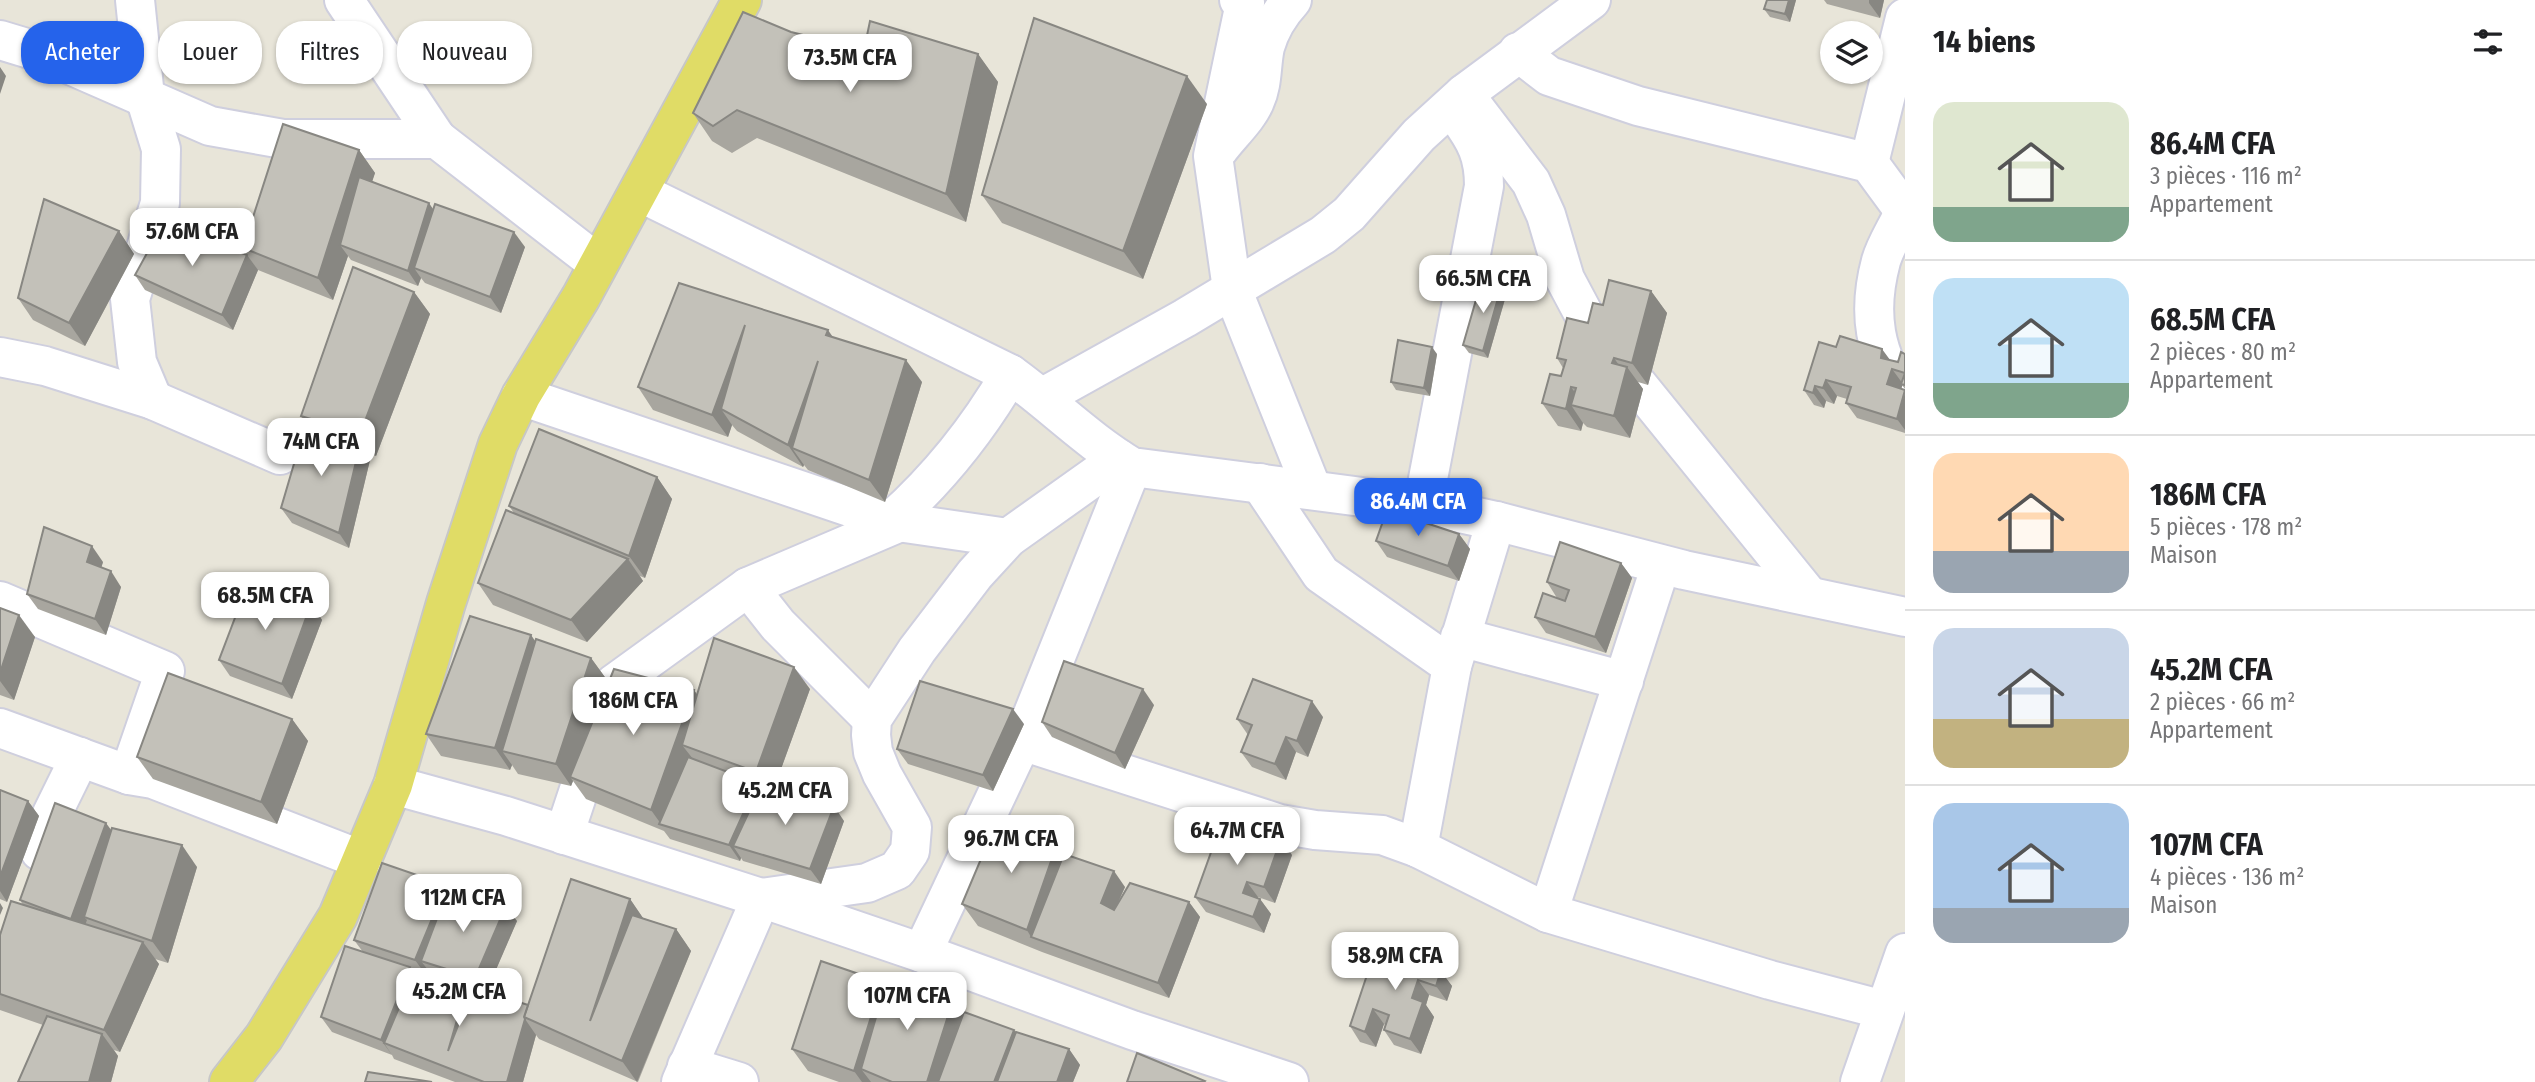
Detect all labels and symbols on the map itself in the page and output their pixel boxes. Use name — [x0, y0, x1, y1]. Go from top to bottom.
pin: 73.5M CFA — [770, 34, 930, 94]
pin: 57.6M CFA — [112, 208, 272, 268]
pin: 66.5M CFA — [1403, 256, 1563, 315]
pin: 74M CFA — [256, 419, 386, 478]
pin: 86.4M CFA — [1338, 478, 1498, 538]
pin: 68.5M CFA — [185, 572, 345, 632]
pin: 186M CFA — [561, 678, 705, 737]
pin: 45.2M CFA — [705, 768, 865, 827]
pin: 64.7M CFA — [1157, 808, 1317, 867]
pin: 96.7M CFA — [931, 816, 1091, 875]
pin: 112M CFA — [391, 874, 535, 934]
pin: 58.9M CFA — [1315, 932, 1475, 992]
pin: 45.2M CFA — [379, 968, 539, 1028]
pin: 107M CFA — [835, 972, 979, 1032]

